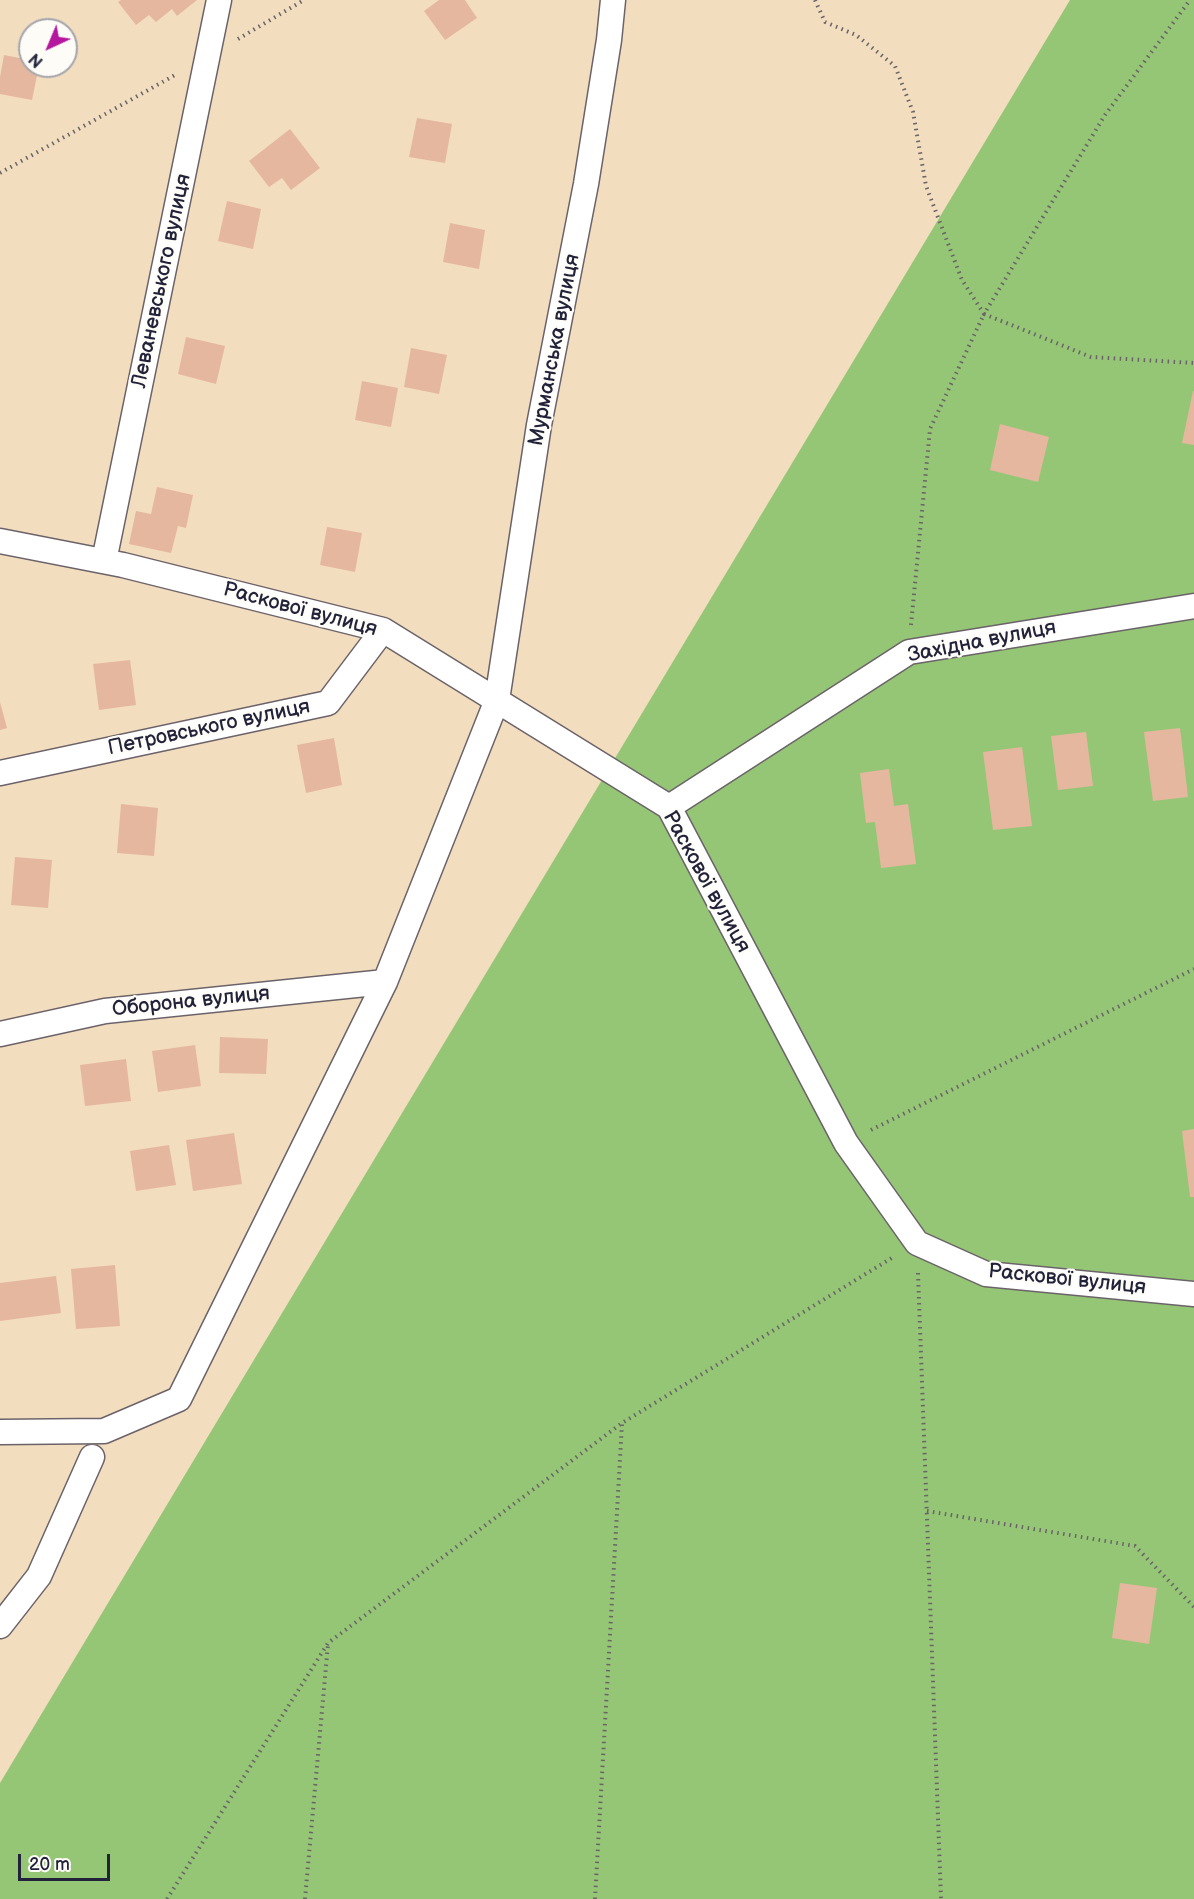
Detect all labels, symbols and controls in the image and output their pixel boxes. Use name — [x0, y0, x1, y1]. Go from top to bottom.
north arrow — [18, 18, 78, 78]
text: N — [26, 49, 47, 71]
street label: Леваневського вулиця — [127, 172, 197, 390]
street label: Мурманська вулиця — [524, 252, 586, 448]
street label: Раскової вулиця — [220, 577, 380, 643]
street label: Західна вулиця — [906, 615, 1058, 669]
street label: Петровського вулиця — [106, 694, 312, 762]
street label: Раскової вулиця — [657, 806, 755, 958]
street label: Оборона вулиця — [111, 981, 271, 1023]
street label: Раскової вулиця — [987, 1259, 1147, 1301]
scale bar — [21, 1842, 112, 1880]
text: 20 m — [29, 1854, 70, 1875]

